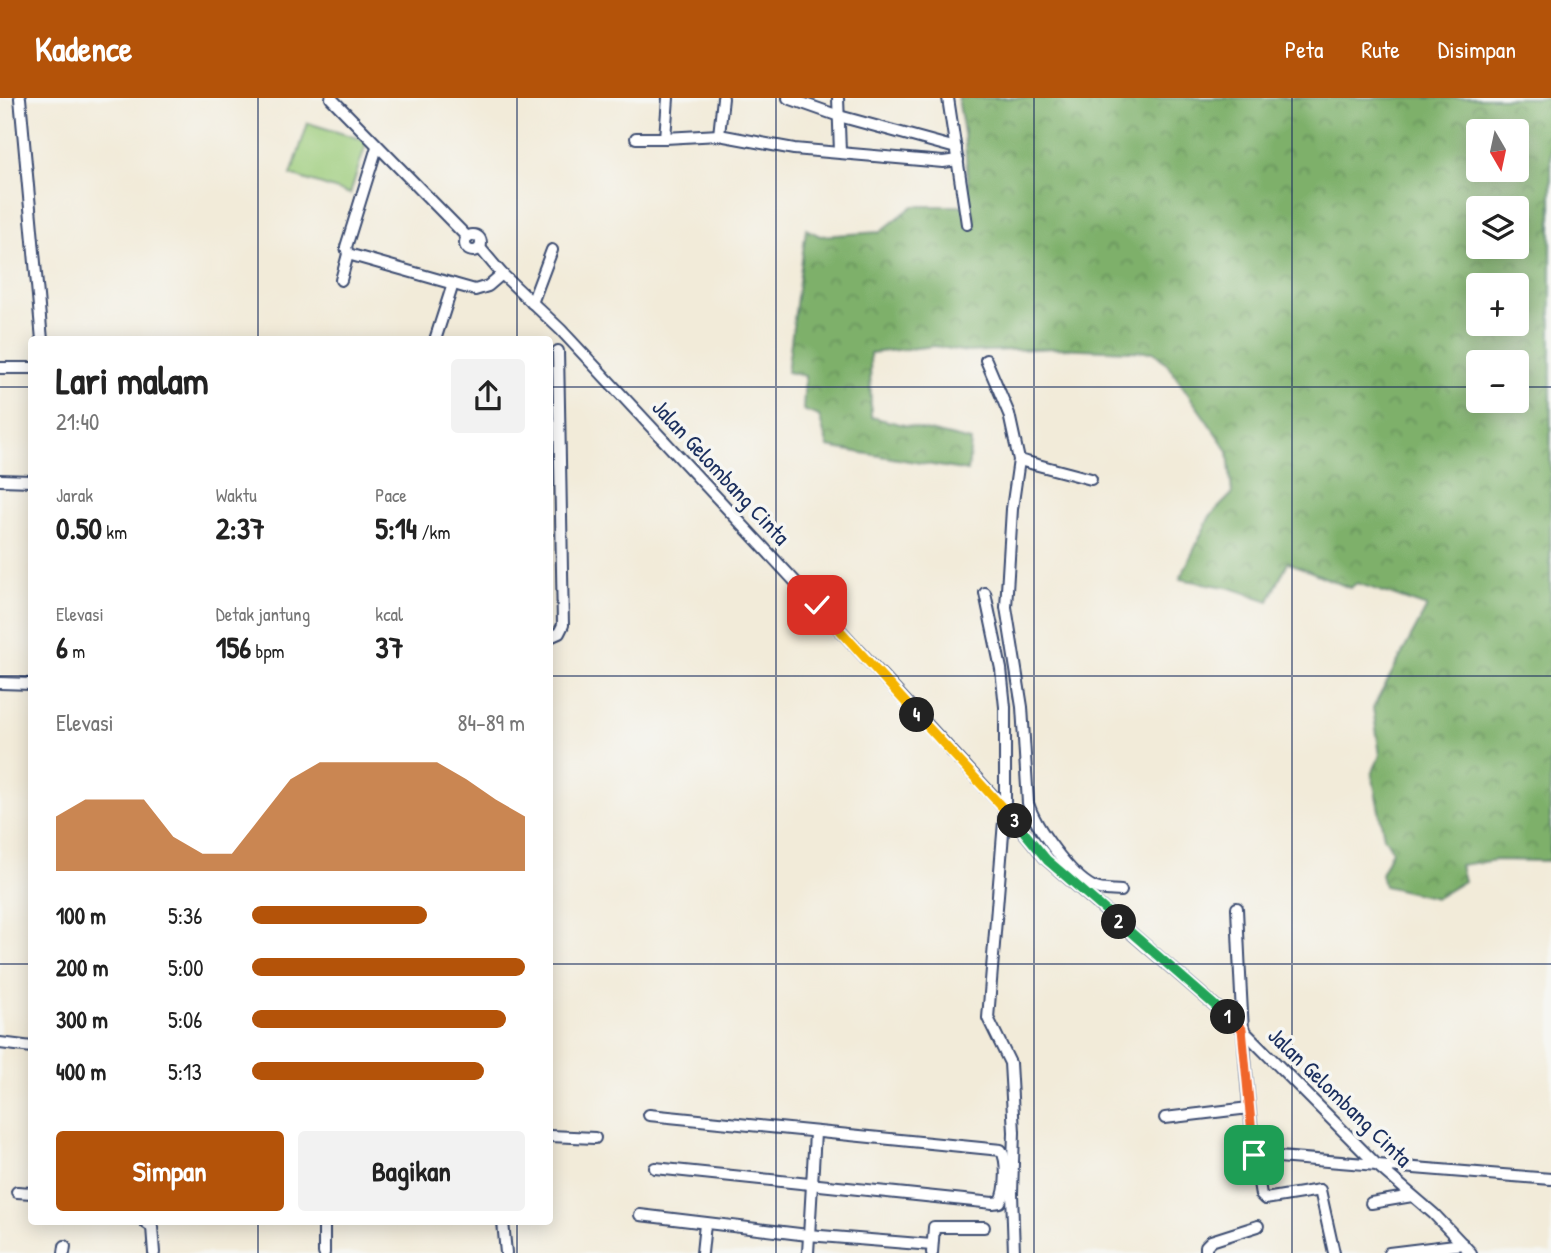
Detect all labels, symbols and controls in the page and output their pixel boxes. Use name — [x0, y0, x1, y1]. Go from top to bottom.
text: Kadence — [35, 27, 132, 71]
text: Peta — [1285, 33, 1323, 65]
text: Rute — [1361, 33, 1400, 65]
text: Disimpan — [1438, 33, 1516, 65]
north arrow — [1466, 119, 1530, 182]
map controls — [1466, 119, 1529, 413]
button: layers — [1466, 196, 1529, 259]
button: + — [1466, 273, 1529, 336]
button: − — [1466, 350, 1529, 413]
text: Lari malam — [56, 354, 209, 406]
button: share — [451, 359, 525, 433]
street label: Jalan Gelombang Cinta — [646, 392, 797, 551]
text: 21:40 — [56, 406, 99, 437]
text: Jarak — [56, 482, 93, 508]
text: Waktu — [216, 482, 257, 508]
text: Pace — [375, 482, 407, 508]
text: 0.50 — [56, 508, 102, 548]
text: 2:37 — [216, 508, 265, 548]
text: 5:14 — [375, 508, 417, 548]
text: km — [102, 519, 127, 545]
text: /km — [417, 519, 450, 545]
pin — [787, 575, 847, 635]
icon: check — [798, 586, 836, 624]
text: Elevasi — [56, 601, 104, 627]
text: Detak jantung — [216, 601, 310, 627]
text: kcal — [375, 601, 403, 627]
text: 6 — [56, 627, 68, 667]
text: 156 — [216, 627, 251, 667]
text: 37 — [375, 627, 404, 667]
text: m — [68, 638, 85, 664]
text: bpm — [251, 638, 284, 664]
pin: 4 — [900, 698, 934, 732]
text: 4 — [913, 701, 920, 727]
text: Elevasi — [56, 707, 114, 738]
text: 84–89 m — [457, 707, 525, 738]
pin: 3 — [998, 804, 1032, 838]
text: 3 — [1010, 807, 1019, 833]
text: 100 m — [56, 900, 106, 931]
text: 5:36 — [168, 900, 203, 931]
pin: 2 — [1102, 904, 1136, 940]
text: 2 — [1114, 908, 1123, 934]
text: 200 m — [56, 952, 108, 983]
text: 5:00 — [168, 952, 204, 983]
pin: 1 — [1210, 1000, 1246, 1034]
text: 1 — [1224, 1003, 1231, 1029]
text: 300 m — [56, 1004, 108, 1035]
text: 5:06 — [168, 1004, 203, 1035]
street label: Jalan Gelombang Cinta — [1262, 1020, 1419, 1173]
text: 400 m — [56, 1056, 106, 1087]
text: 5:13 — [168, 1056, 202, 1087]
pin — [1224, 1125, 1284, 1185]
button: Simpan — [56, 1131, 284, 1211]
button: Bagikan — [298, 1131, 525, 1211]
icon: arrive — [1235, 1136, 1273, 1174]

